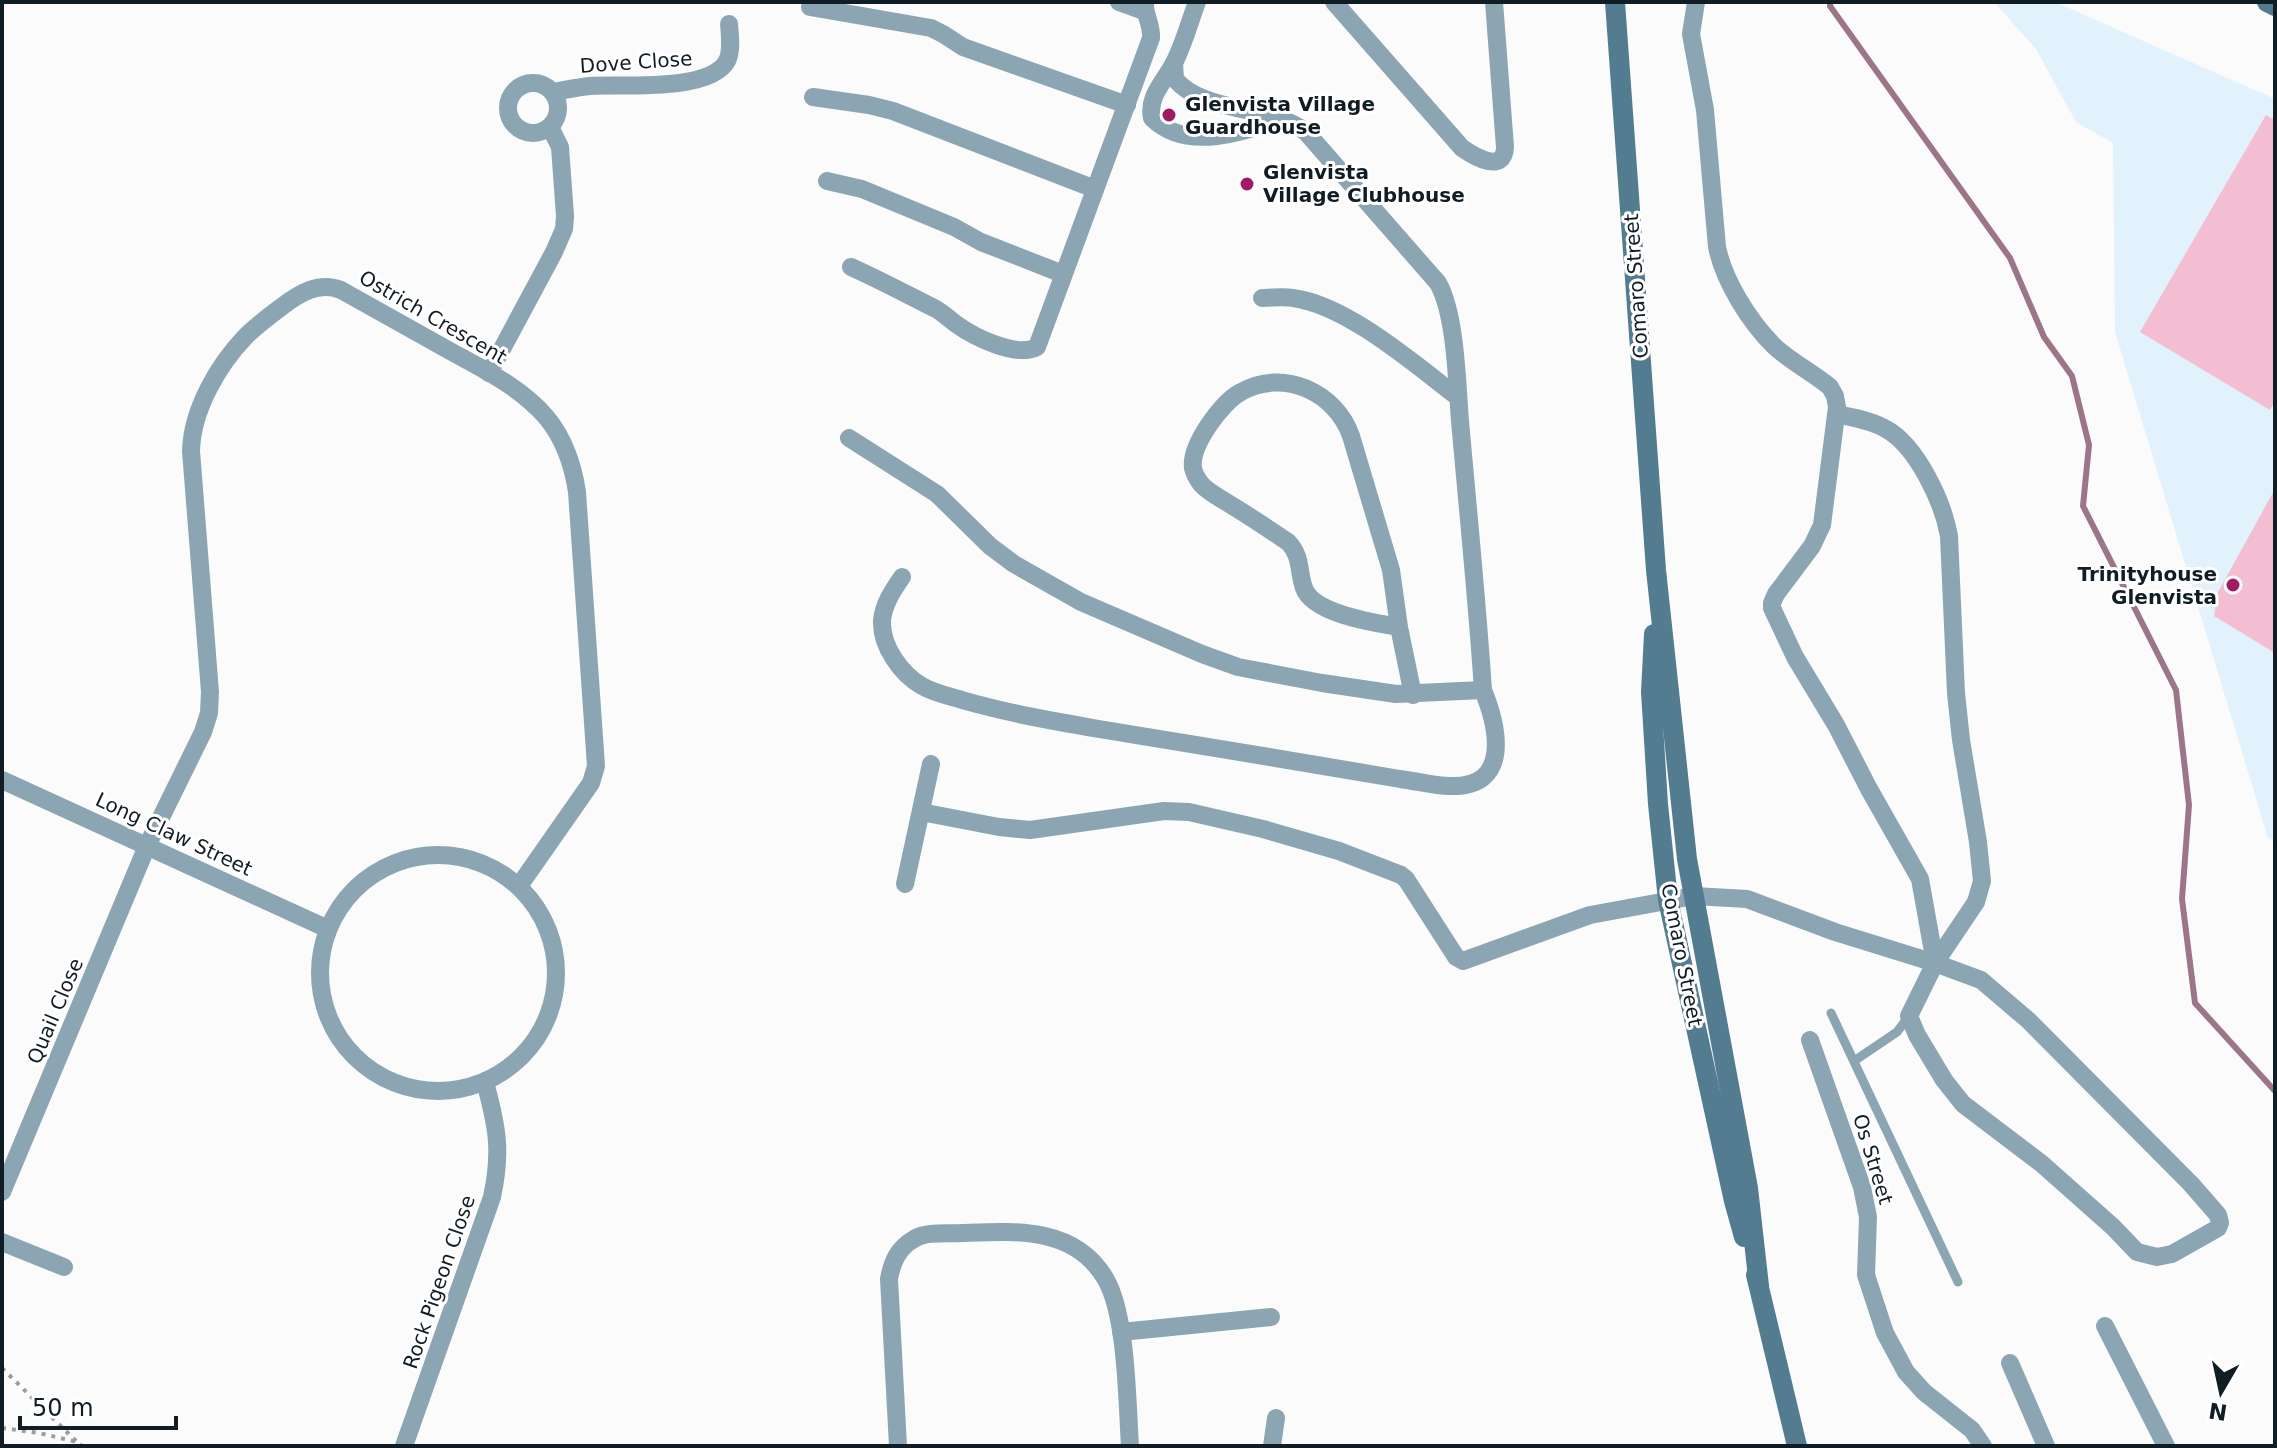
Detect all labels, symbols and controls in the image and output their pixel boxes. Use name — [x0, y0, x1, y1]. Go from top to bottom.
street label: Dove Close — [579, 46, 693, 78]
place label: Glenvista Village Guardhouse — [1185, 92, 1375, 139]
marker: Glenvista Village Guardhouse — [1160, 106, 1178, 124]
place label: Glenvista Village Clubhouse — [1263, 160, 1465, 207]
marker: Glenvista Village Clubhouse — [1238, 175, 1256, 193]
street label: Comaro Street — [1619, 213, 1653, 359]
street label: Ostrich Crescent — [355, 265, 511, 369]
place label: Trinityhouse Glenvista — [2077, 562, 2217, 609]
marker: Trinityhouse Glenvista — [2224, 576, 2242, 594]
street label: Long Claw Street — [92, 787, 256, 881]
street label: Comaro Street — [1656, 881, 1708, 1029]
street label: Quail Close — [22, 954, 88, 1068]
street label: Os Street — [1848, 1111, 1898, 1207]
street label: Rock Pigeon Close — [398, 1192, 480, 1372]
north arrow — [2181, 1352, 2261, 1432]
scale bar — [20, 1380, 176, 1430]
text: 50 m — [32, 1394, 94, 1422]
text: N — [2207, 1397, 2229, 1425]

